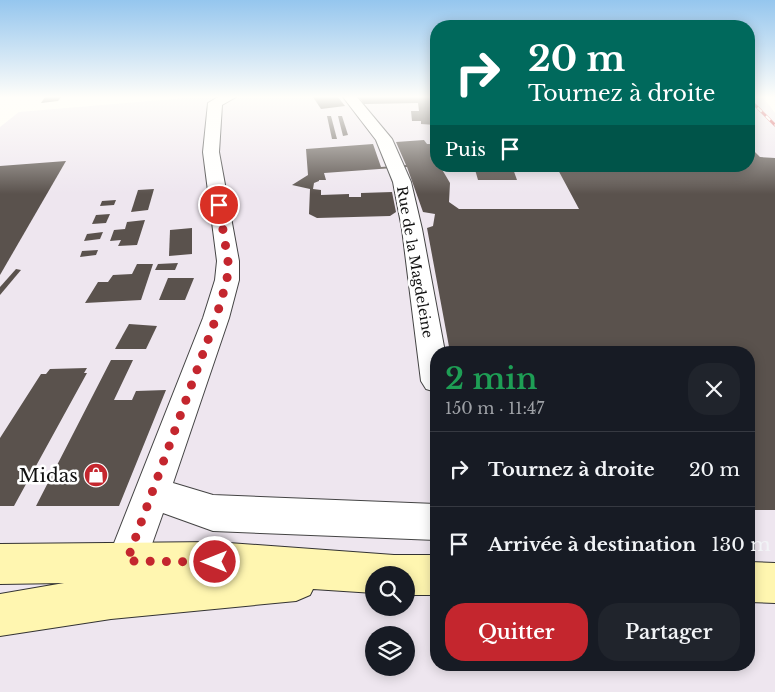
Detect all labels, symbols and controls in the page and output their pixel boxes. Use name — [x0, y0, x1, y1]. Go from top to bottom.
text: 20 m — [528, 37, 625, 80]
icon: right — [445, 40, 510, 105]
text: Tournez à droite — [528, 80, 715, 107]
icon: arrive — [496, 135, 524, 163]
text: Puis — [445, 138, 486, 161]
pin — [198, 184, 240, 226]
street label: Rue de la Magdeleine — [393, 185, 437, 339]
icon: arrive — [205, 191, 233, 219]
text: 2 min — [445, 360, 537, 397]
button: close — [688, 363, 740, 415]
text: 150 m · 11:47 — [445, 398, 544, 418]
icon: right — [445, 455, 473, 483]
text: Tournez à droite — [488, 458, 655, 481]
text: 20 m — [689, 458, 740, 481]
shop icon: Midas — [83, 462, 109, 488]
place label: Midas — [19, 464, 78, 487]
icon: arrive — [445, 530, 473, 558]
text: Arrivée à destination — [488, 533, 696, 556]
text: 130 m — [711, 533, 771, 556]
position arrow — [188, 535, 240, 587]
map controls — [365, 566, 415, 676]
button: search — [365, 566, 415, 616]
button: Quitter — [445, 603, 588, 661]
button: Partager — [598, 603, 740, 661]
button: layers — [365, 626, 415, 676]

